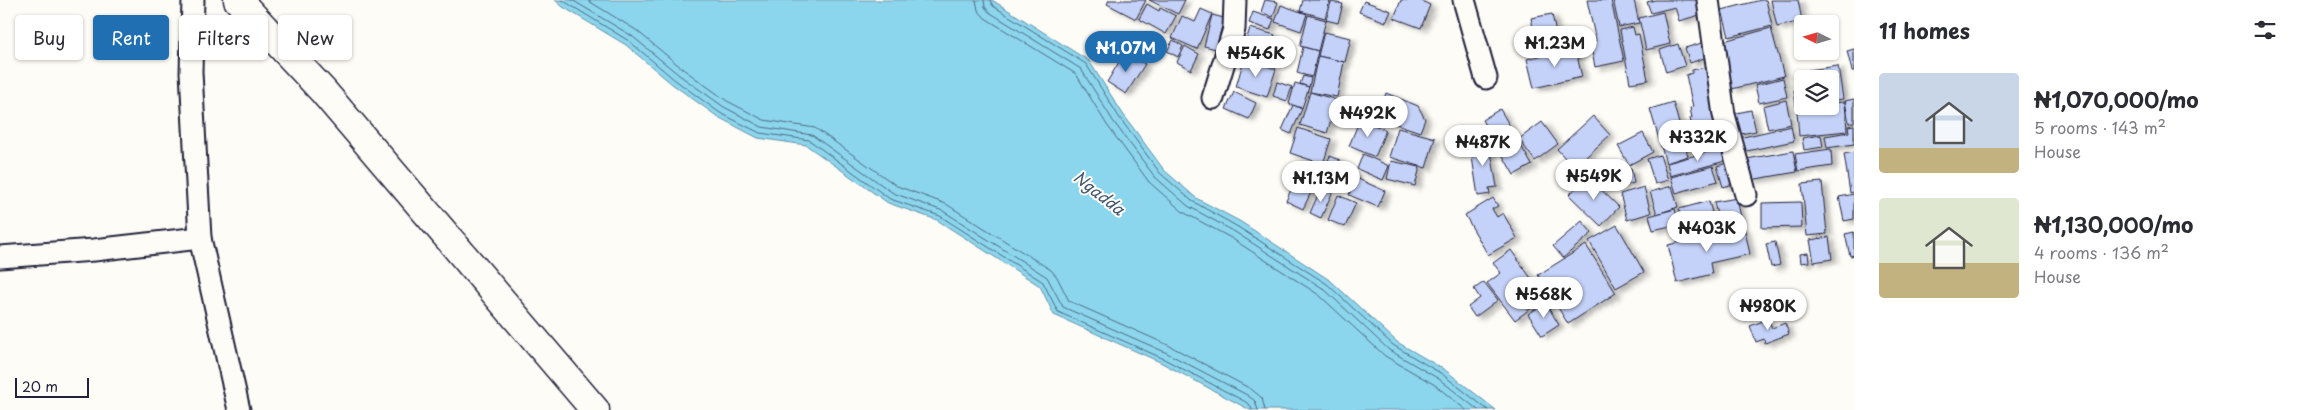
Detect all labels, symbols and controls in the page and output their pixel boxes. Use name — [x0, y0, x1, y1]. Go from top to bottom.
text: 11 homes — [1879, 14, 1970, 46]
chip: Buy — [15, 15, 83, 60]
chip: Rent — [93, 15, 169, 60]
chip: Filters — [179, 15, 268, 60]
chip: New — [278, 15, 352, 60]
north arrow — [1794, 15, 1839, 60]
map controls — [1794, 15, 1839, 115]
icon: filters — [2251, 16, 2279, 44]
pin: ₦1.23M — [1514, 26, 1596, 68]
pin: ₦1.07M — [1085, 30, 1167, 73]
text: ₦1.23M — [1525, 30, 1585, 54]
text: ₦1.07M — [1096, 35, 1156, 59]
pin: ₦546K — [1221, 36, 1291, 78]
text: ₦546K — [1227, 40, 1285, 64]
button: layers — [1794, 70, 1839, 115]
text: ₦1,070,000/mo — [2034, 83, 2199, 115]
icon: home — [1919, 93, 1979, 153]
pin: ₦492K — [1333, 96, 1403, 138]
text: ₦492K — [1340, 100, 1396, 124]
text: 5 rooms · 143 m² — [2034, 115, 2166, 139]
pin: ₦332K — [1663, 120, 1733, 162]
pin: ₦487K — [1448, 124, 1518, 167]
text: ₦332K — [1669, 124, 1727, 148]
text: ₦487K — [1456, 129, 1510, 153]
text: House — [2034, 139, 2081, 163]
pin: ₦549K — [1559, 158, 1629, 201]
pin: ₦1.13M — [1280, 160, 1362, 203]
text: ₦549K — [1566, 163, 1622, 187]
water label: Ngadda — [1069, 164, 1131, 221]
text: ₦1.13M — [1293, 165, 1349, 189]
text: ₦1,130,000/mo — [2034, 208, 2193, 240]
pin: ₦403K — [1672, 210, 1742, 253]
text: ₦403K — [1678, 215, 1736, 239]
icon: home — [1919, 218, 1979, 278]
text: 4 rooms · 136 m² — [2034, 240, 2169, 264]
text: House — [2034, 264, 2081, 288]
pin: ₦568K — [1509, 276, 1579, 319]
text: ₦568K — [1516, 281, 1572, 305]
pin: ₦980K — [1733, 288, 1803, 331]
text: ₦980K — [1740, 293, 1796, 317]
scale bar — [15, 375, 89, 398]
text: 20 m — [22, 376, 58, 397]

